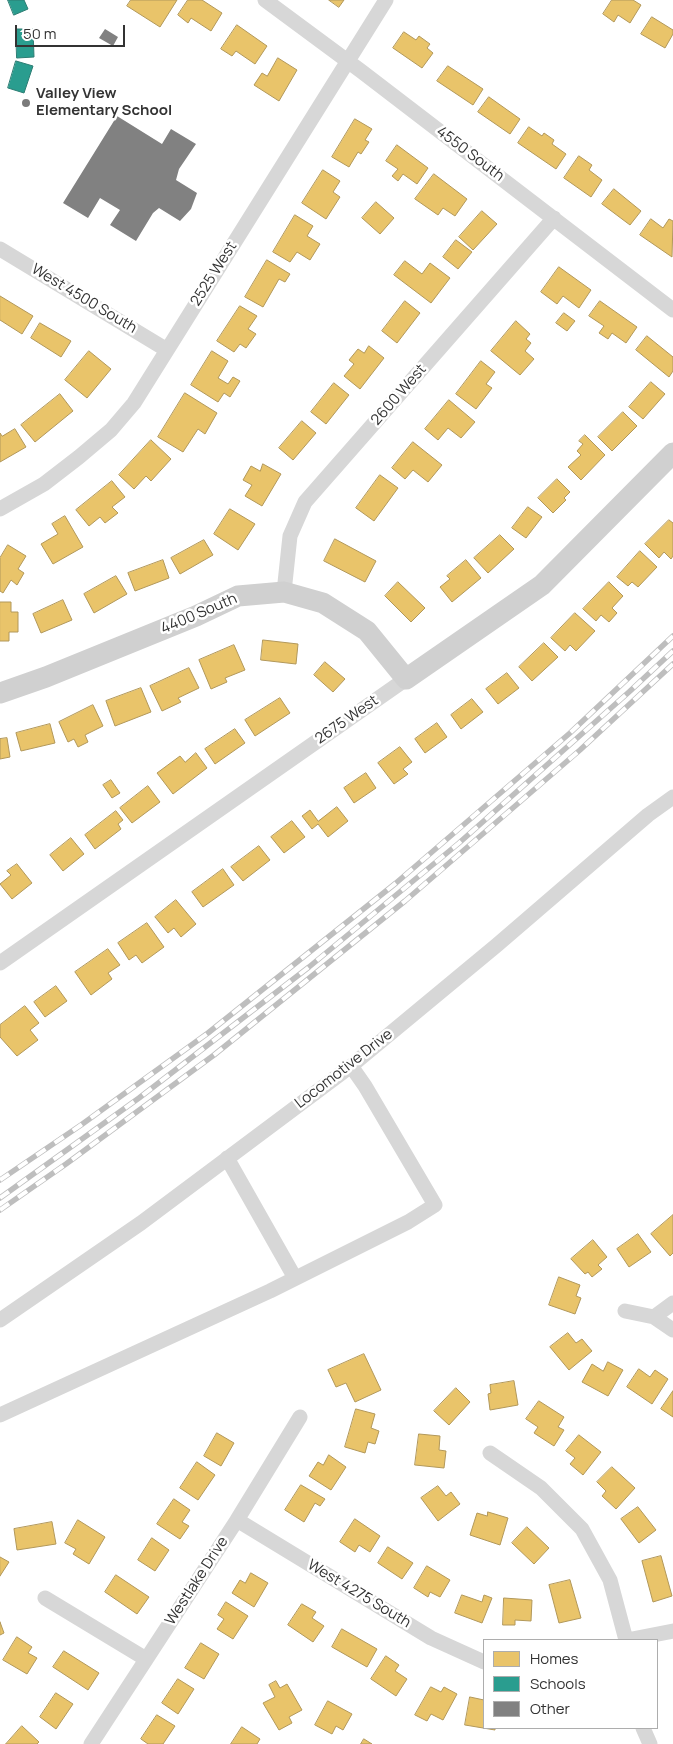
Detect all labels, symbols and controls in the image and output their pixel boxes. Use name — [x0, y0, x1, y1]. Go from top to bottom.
scale bar — [18, 15, 128, 47]
text: 50 m — [23, 23, 57, 44]
place label: Valley View Elementary School — [36, 85, 172, 120]
marker: Valley View Elementary School — [20, 97, 32, 109]
street label: 4550 South — [433, 123, 507, 185]
street label: 2525 West — [187, 238, 241, 310]
street label: West 4500 South — [28, 261, 140, 337]
street label: 2600 West — [368, 361, 430, 429]
street label: 4400 South — [158, 590, 240, 638]
street label: 2675 West — [312, 692, 382, 748]
street label: Locomotive Drive — [292, 1025, 396, 1113]
street label: Westlake Drive — [162, 1533, 232, 1629]
street label: West 4275 South — [304, 1556, 414, 1632]
legend — [483, 1639, 658, 1729]
text: Homes — [530, 1648, 578, 1669]
text: Schools — [530, 1673, 586, 1694]
text: Other — [530, 1698, 570, 1719]

